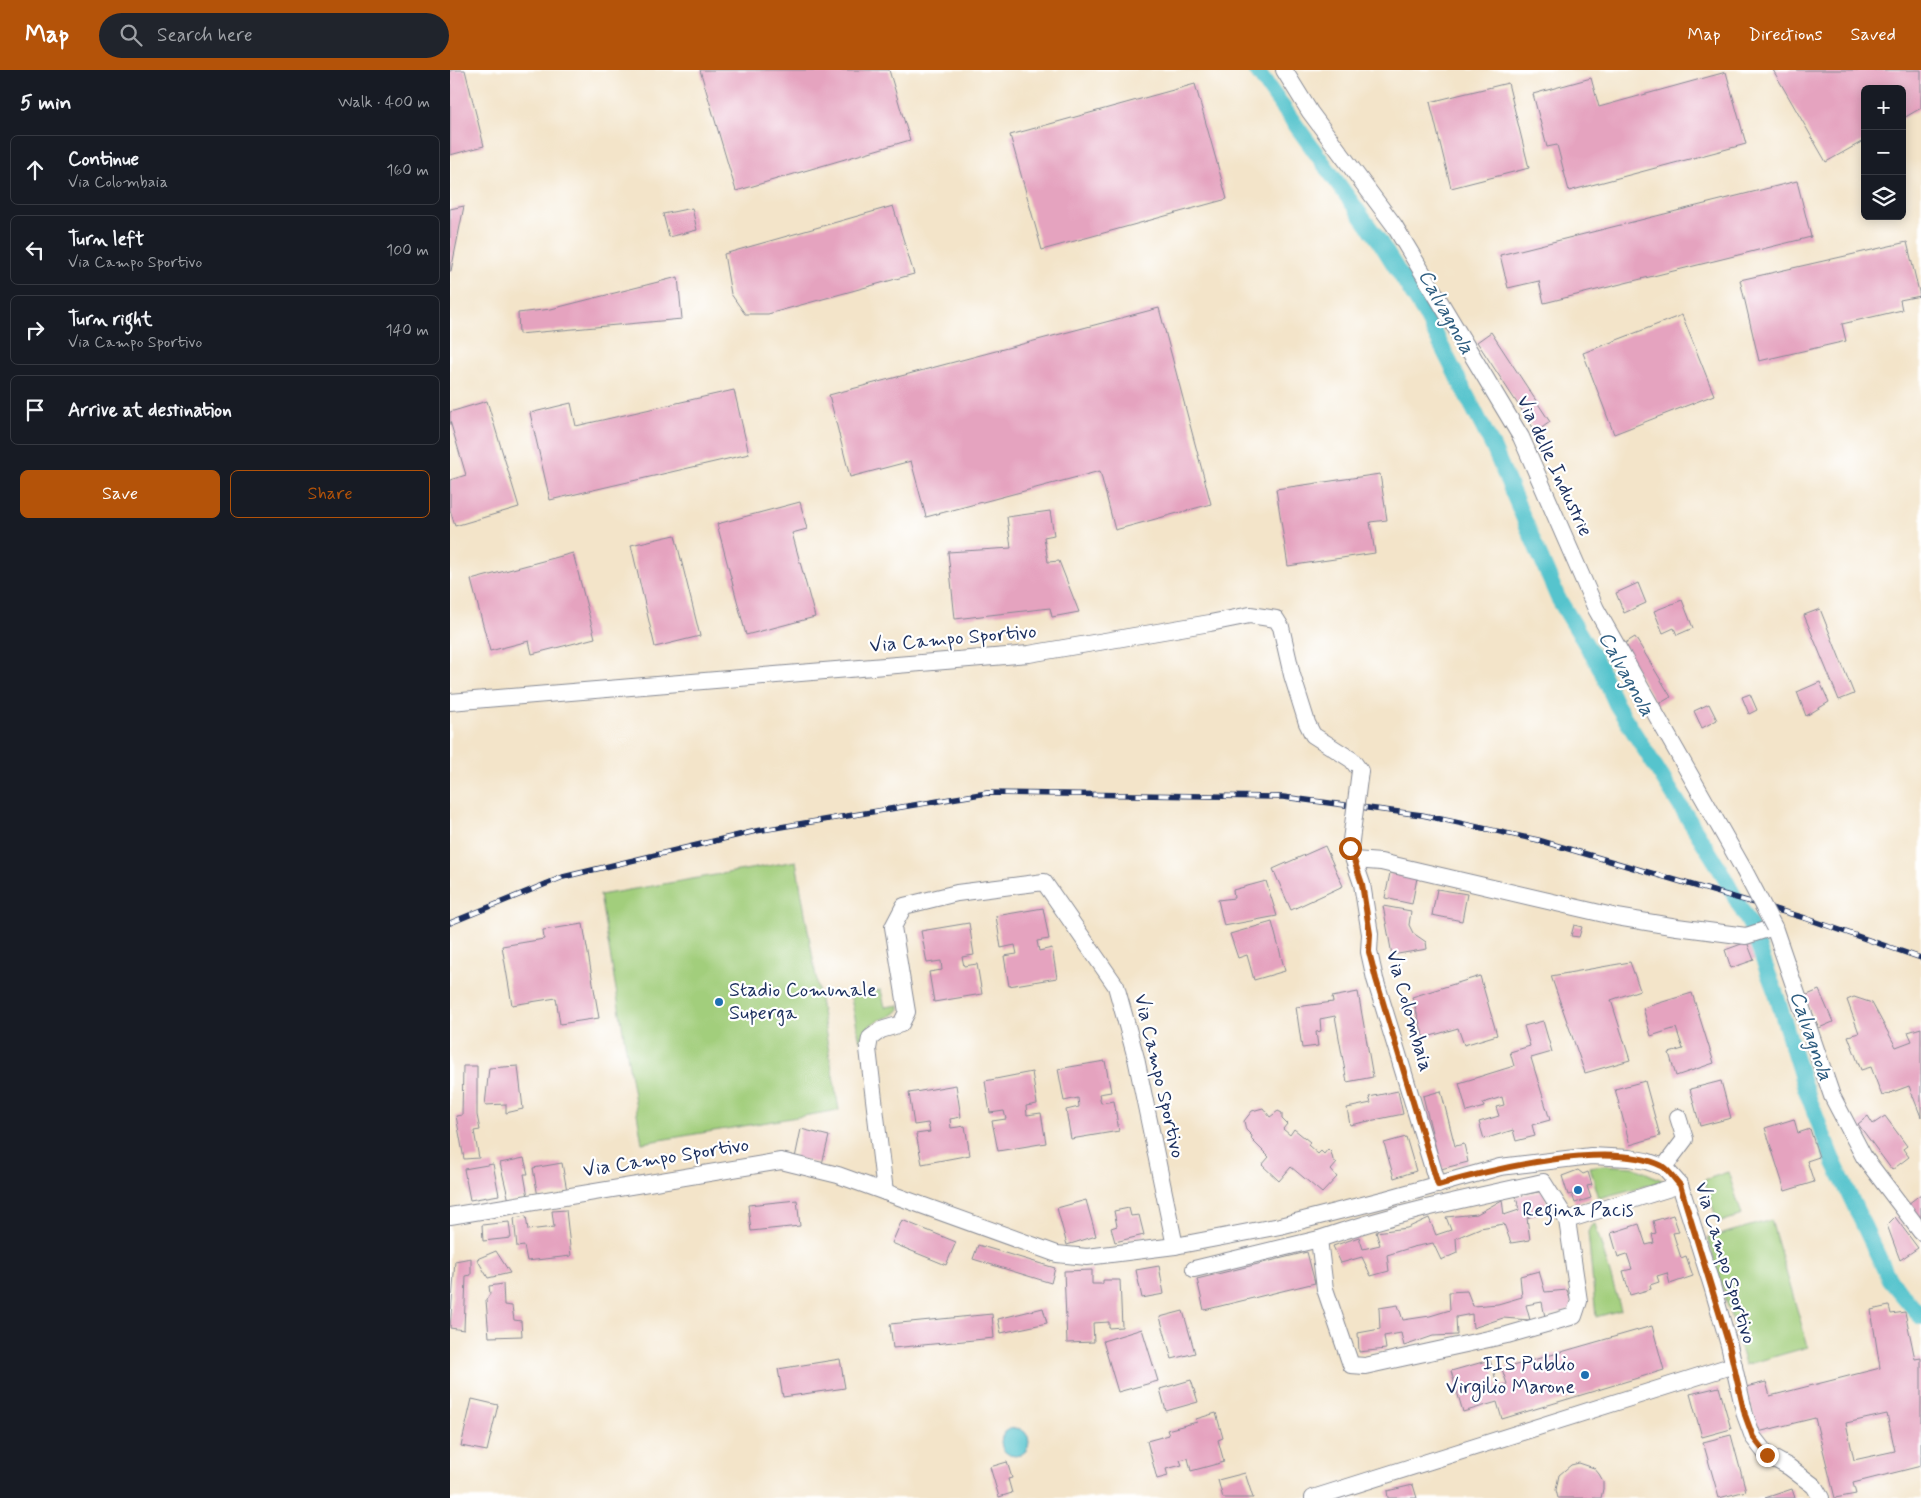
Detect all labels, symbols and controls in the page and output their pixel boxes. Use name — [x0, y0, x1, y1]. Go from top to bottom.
search box — [99, 13, 449, 58]
text: Map — [25, 20, 69, 51]
icon: search — [117, 21, 145, 49]
text: Search here — [157, 23, 253, 48]
text: Map — [1688, 23, 1721, 47]
text: Directions — [1749, 23, 1823, 47]
text: Saved — [1851, 23, 1896, 47]
map controls — [1861, 85, 1906, 220]
button: + — [1861, 85, 1906, 130]
text: 5 min — [20, 89, 72, 117]
text: Walk · 400 m — [338, 92, 430, 113]
button: − — [1861, 130, 1906, 175]
text: Continue — [68, 147, 139, 172]
icon: ahead — [21, 156, 49, 184]
text: 160 m — [386, 160, 429, 181]
text: Via Colombaia — [68, 172, 168, 193]
button: layers — [1861, 175, 1906, 220]
text: Turn left — [68, 227, 144, 252]
icon: left — [21, 236, 49, 264]
text: 100 m — [386, 240, 429, 261]
text: Via Campo Sportivo — [68, 252, 202, 273]
water label: Calvagnola — [1411, 264, 1481, 360]
text: Turn right — [68, 307, 152, 332]
icon: right — [21, 316, 49, 344]
text: 140 m — [385, 320, 429, 341]
text: Via Campo Sportivo — [68, 332, 202, 353]
street label: Via delle Industrie — [1509, 391, 1599, 541]
icon: arrive — [21, 396, 49, 424]
text: Arrive at destination — [68, 398, 232, 423]
button: Save — [20, 470, 220, 518]
button: Share — [230, 470, 430, 518]
street label: Via Campo Sportivo — [868, 618, 1038, 660]
water label: Calvagnola — [1591, 626, 1661, 722]
route start — [1339, 837, 1362, 860]
street label: Via Colombaia — [1379, 947, 1439, 1075]
place label: Stadio Comunale Superga — [729, 977, 877, 1027]
water label: Calvagnola — [1783, 987, 1839, 1085]
street label: Via Campo Sportivo — [1127, 991, 1191, 1161]
marker: Stadio Comunale Superga — [713, 996, 725, 1008]
street label: Via Campo Sportivo — [581, 1132, 751, 1184]
street label: Via Campo Sportivo — [1688, 1179, 1762, 1347]
marker: Regina Pacis — [1572, 1184, 1584, 1196]
place label: Regina Pacis — [1522, 1197, 1634, 1226]
place label: IIS Publio Virgilio Marone — [1446, 1351, 1575, 1402]
marker: IIS Publio Virgilio Marone — [1579, 1369, 1591, 1381]
route end — [1756, 1444, 1779, 1467]

